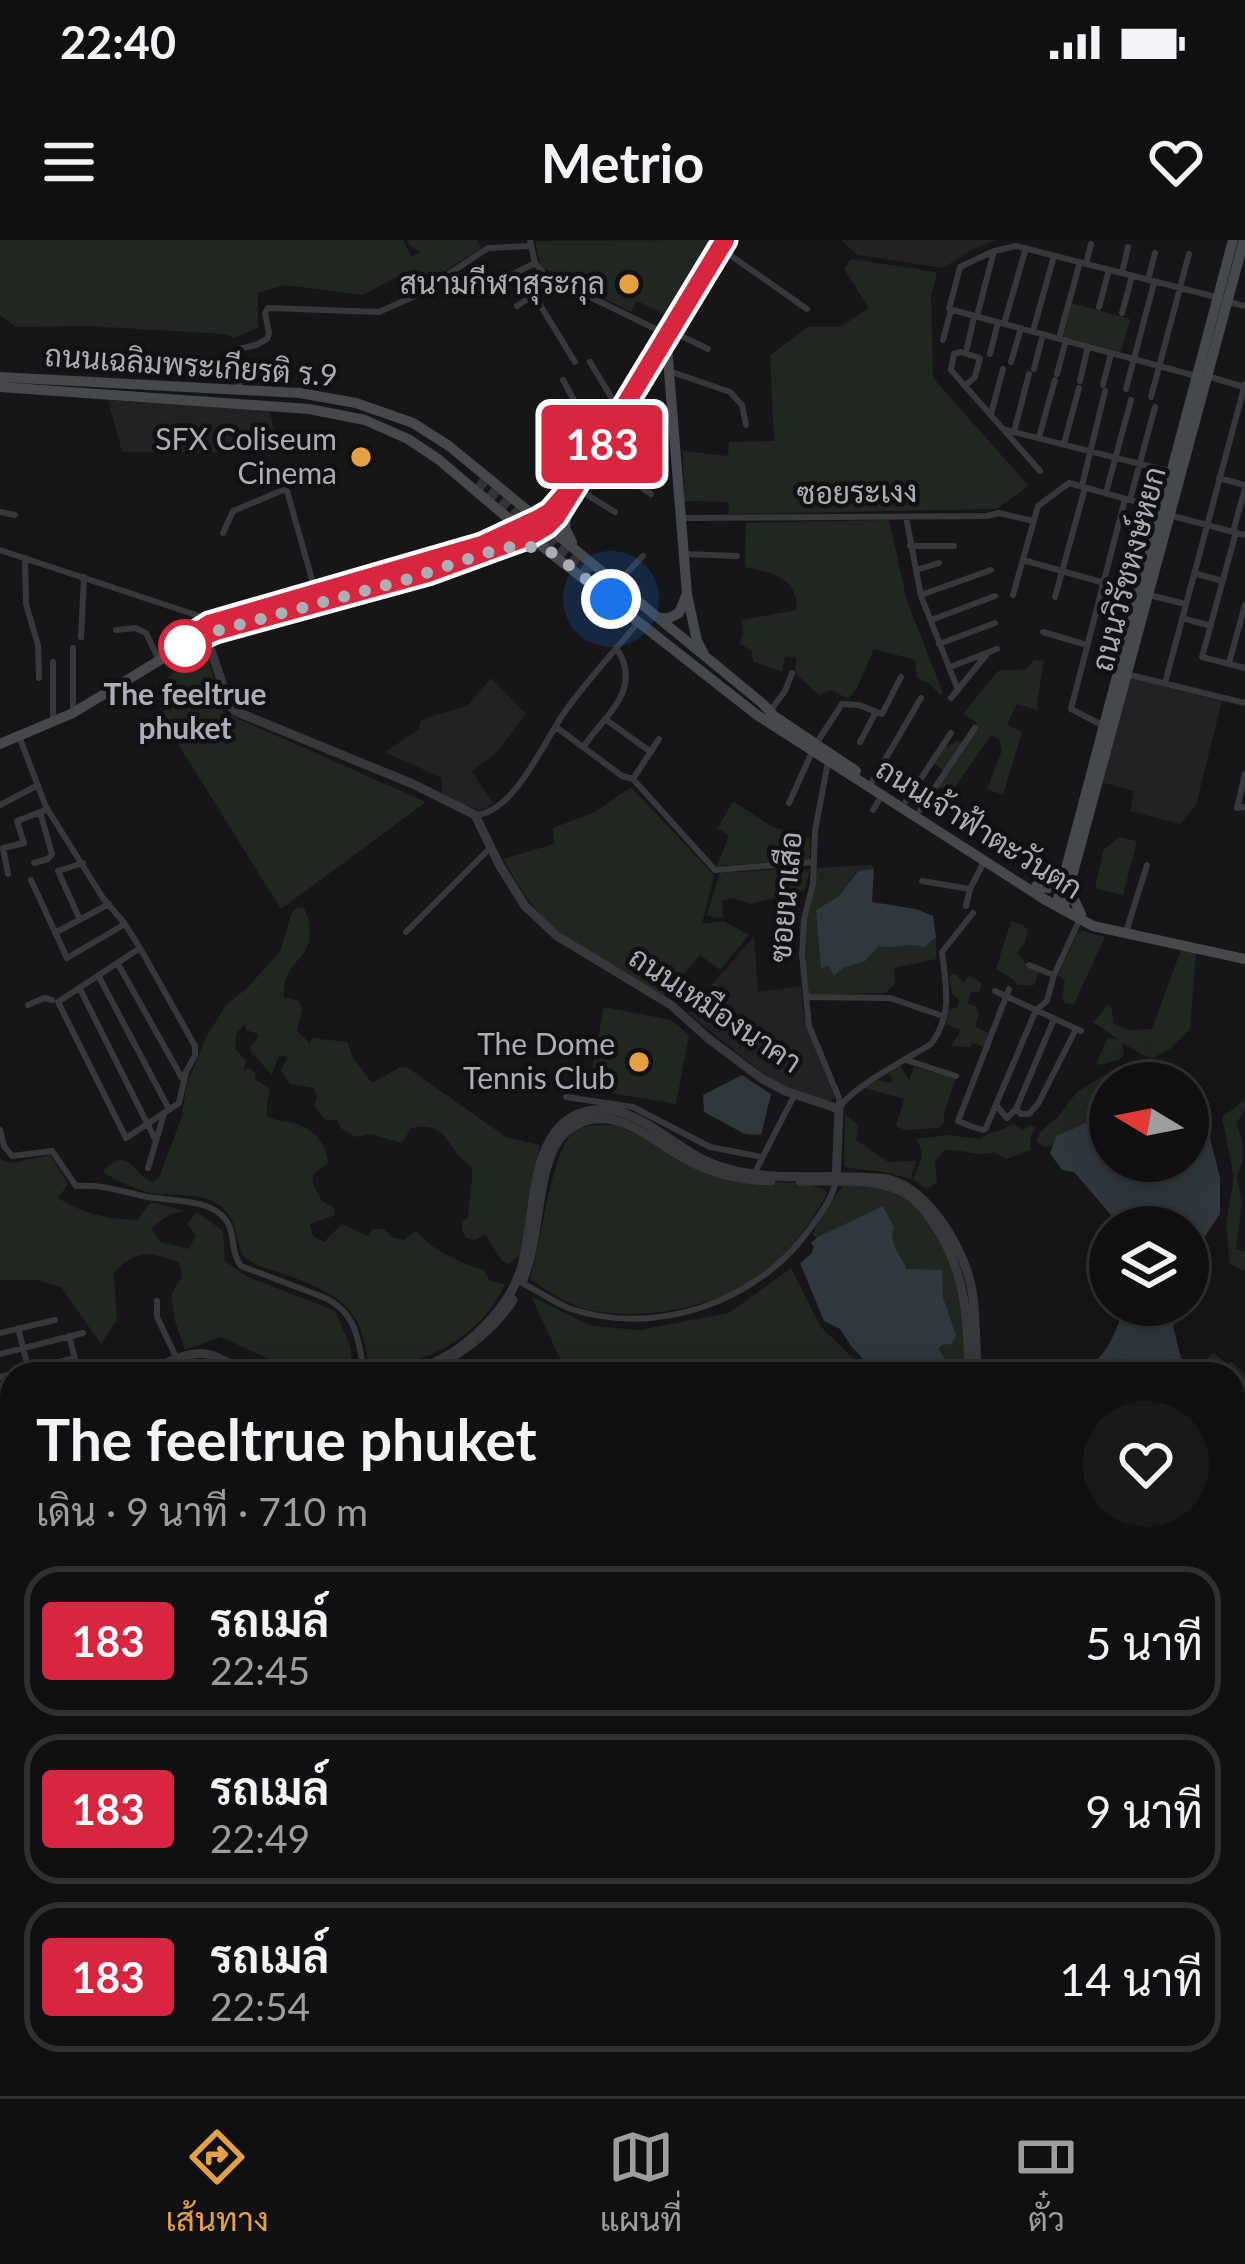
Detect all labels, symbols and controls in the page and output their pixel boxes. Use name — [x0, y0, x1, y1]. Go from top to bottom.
text: 22:40 — [60, 15, 176, 69]
icon: menu — [36, 129, 102, 195]
icon: heart — [1143, 129, 1209, 195]
text: Metrio — [541, 130, 704, 195]
place label: สนามกีฬาสุระกุล — [399, 264, 605, 305]
marker: สนามกีฬาสุระกุล — [616, 271, 642, 297]
street label: ถนนเฉลิมพระเกียรติ ร.9 — [44, 336, 339, 392]
line badge: 183 — [533, 405, 671, 483]
text: 183 — [565, 419, 639, 469]
place label: SFX Coliseum Cinema — [155, 420, 337, 490]
marker: SFX Coliseum Cinema — [348, 444, 374, 470]
street label: ถนนวิรัชหงษ์หยก — [1082, 462, 1172, 675]
street label: ซอยระเงง — [796, 472, 917, 510]
your location — [581, 569, 641, 629]
marker: The feeltrue phuket — [160, 621, 210, 671]
place label: The feeltrue phuket — [103, 675, 267, 745]
street label: ถนนเจ้าฟ้าตะวันตก — [870, 749, 1090, 905]
street label: ซอยนาเสือ — [760, 830, 808, 964]
street label: ถนนเหมืองนาคา — [623, 938, 809, 1079]
place label: The Dome Tennis Club — [463, 1025, 615, 1095]
marker: The Dome Tennis Club — [626, 1049, 652, 1075]
north arrow — [1089, 1062, 1209, 1182]
map controls — [1089, 1062, 1209, 1326]
button: layers — [1089, 1206, 1209, 1326]
button: heart — [1083, 1401, 1209, 1527]
text: The feeltrue phuket — [36, 1405, 537, 1473]
text: เดิน · 9 นาที · 710 m — [36, 1488, 368, 1534]
text: รถเมล์ — [210, 1593, 329, 1647]
text: 183 — [71, 1616, 145, 1666]
text: 5 นาที — [1085, 1616, 1203, 1670]
text: 22:45 — [210, 1647, 310, 1693]
text: รถเมล์ — [210, 1761, 329, 1815]
text: 183 — [71, 1784, 145, 1834]
text: 9 นาที — [1085, 1784, 1203, 1838]
text: 22:49 — [210, 1815, 310, 1861]
text: รถเมล์ — [210, 1929, 329, 1983]
text: 183 — [71, 1952, 145, 2002]
text: 14 นาที — [1059, 1952, 1203, 2006]
text: 22:54 — [210, 1983, 310, 2029]
tab: เส้นทาง — [166, 2124, 269, 2239]
tab: แผนที่ — [600, 2124, 682, 2239]
tab: ตั๋ว — [1013, 2124, 1079, 2239]

